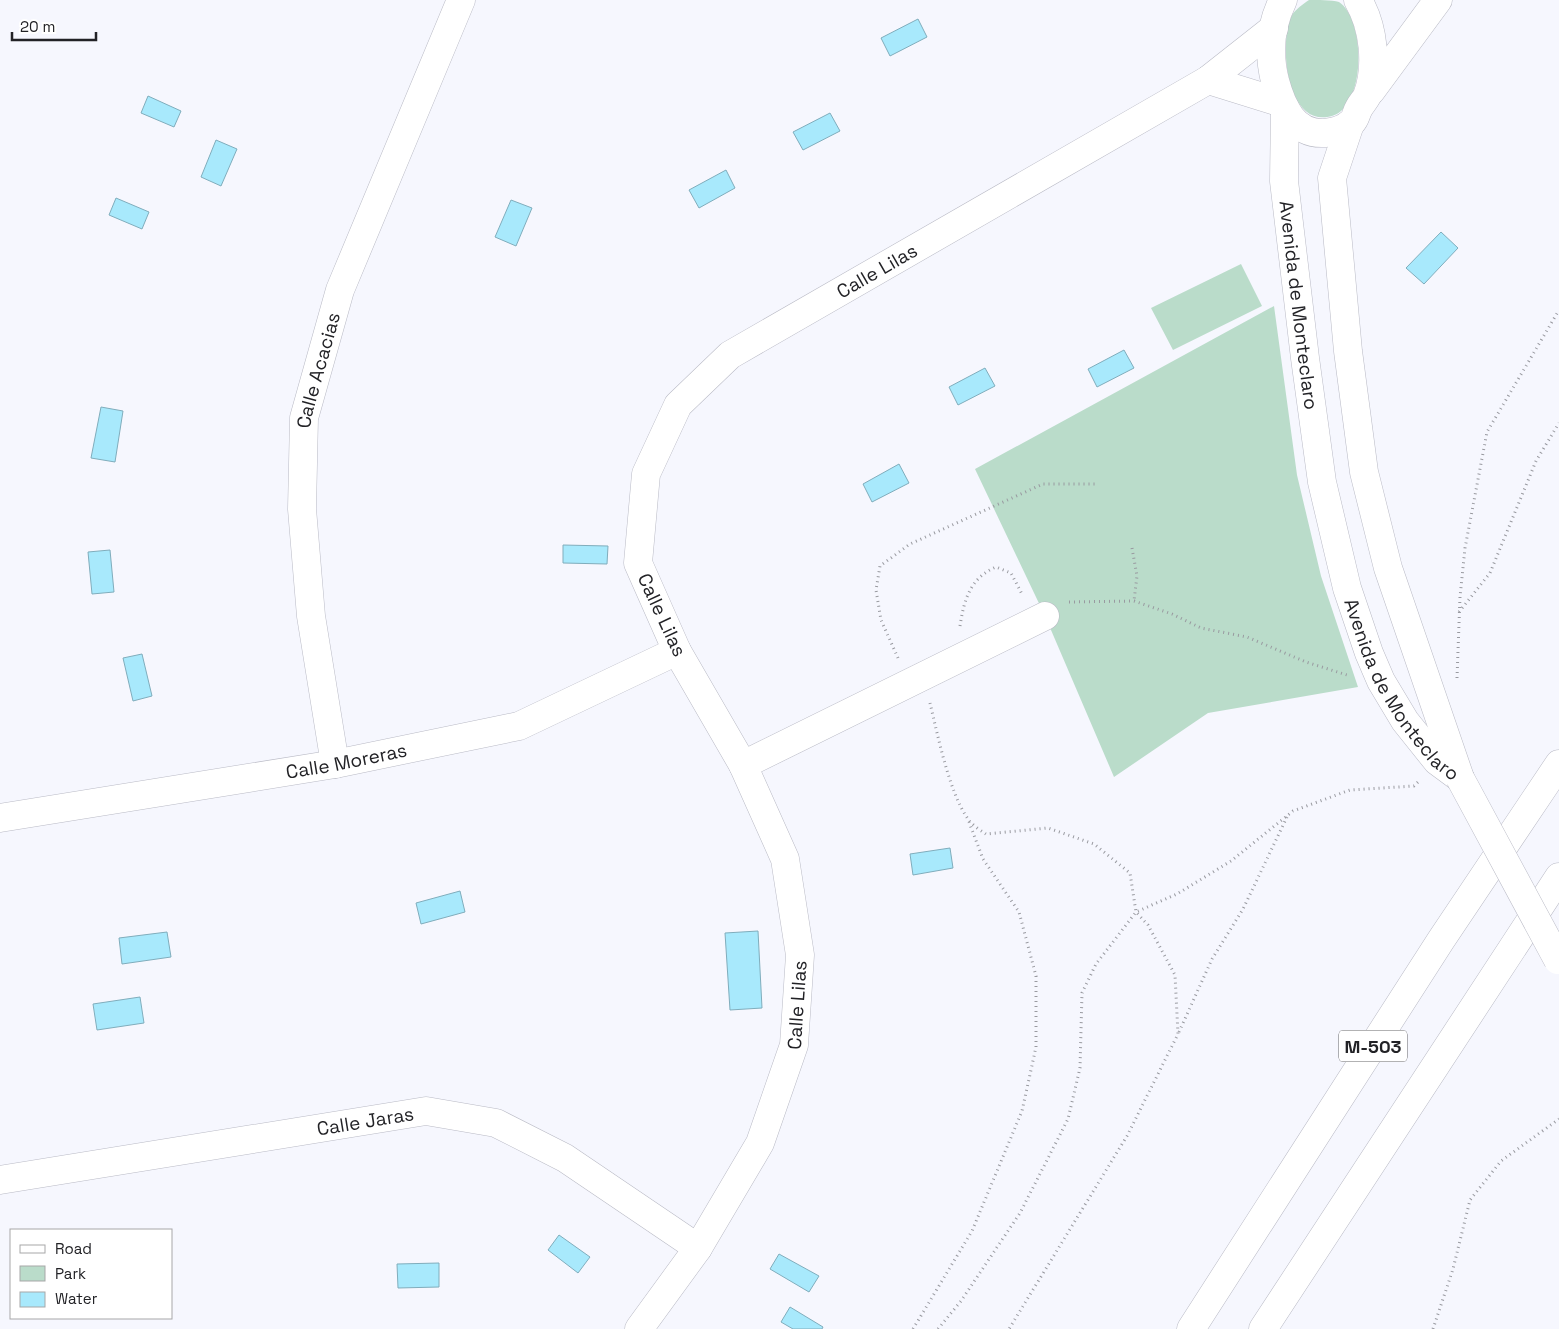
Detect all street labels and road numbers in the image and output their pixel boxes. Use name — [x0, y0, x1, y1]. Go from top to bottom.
street label: Avenida de Monteclaro — [1274, 199, 1324, 411]
street label: Calle Lilas — [832, 238, 922, 304]
street label: Calle Acacias — [291, 309, 346, 428]
street label: Calle Lilas — [632, 569, 692, 661]
street label: Avenida de Monteclaro — [1339, 595, 1464, 786]
street label: Calle Moreras — [284, 737, 409, 784]
street label: Calle Lilas — [781, 960, 812, 1050]
road number: M-503 — [1339, 1030, 1407, 1062]
street label: Calle Jaras — [315, 1101, 416, 1141]

